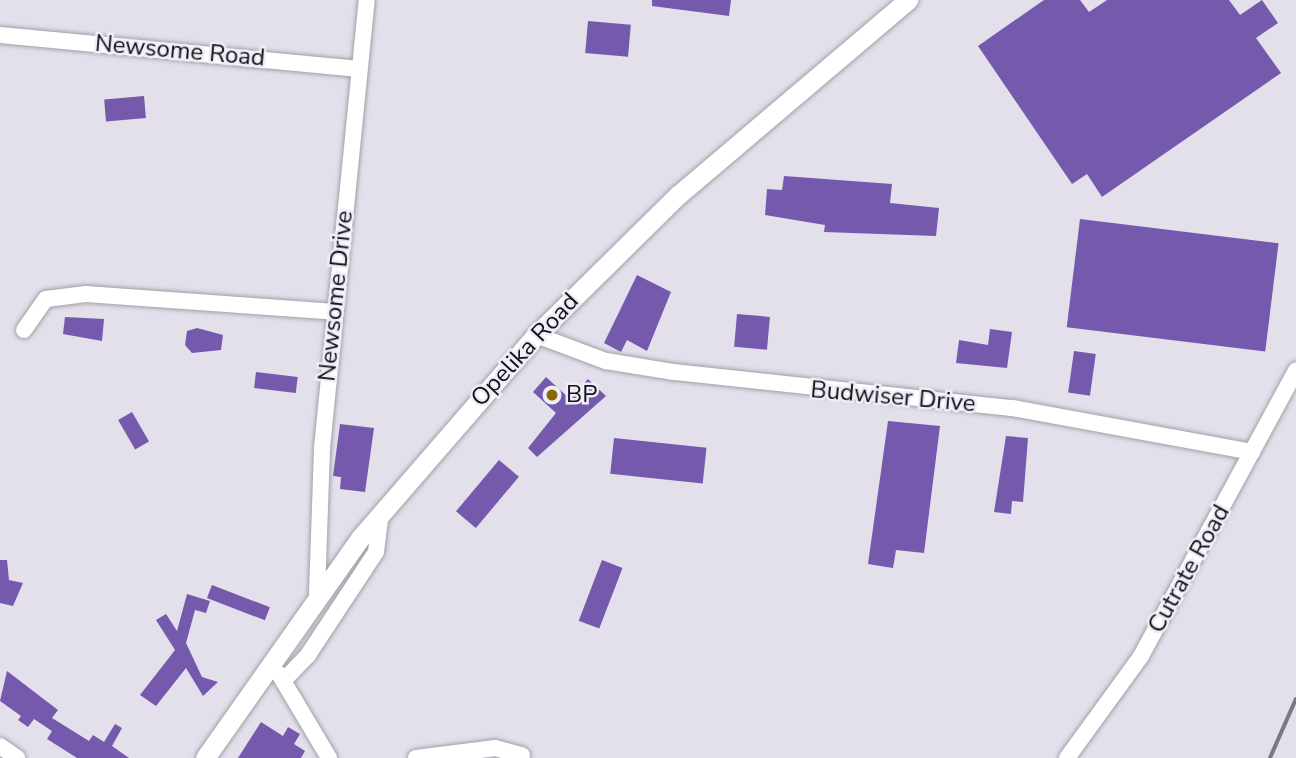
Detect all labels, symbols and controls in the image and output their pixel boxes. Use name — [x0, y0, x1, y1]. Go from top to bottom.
street label: Newsome Road — [94, 29, 266, 73]
street label: Newsome Drive — [313, 209, 359, 383]
street label: Opelika Road — [465, 287, 585, 413]
street label: Budwiser Drive — [809, 375, 977, 419]
place label: BP — [566, 381, 597, 409]
marker: BP — [544, 387, 560, 403]
street label: Cutrate Road — [1142, 500, 1236, 638]

